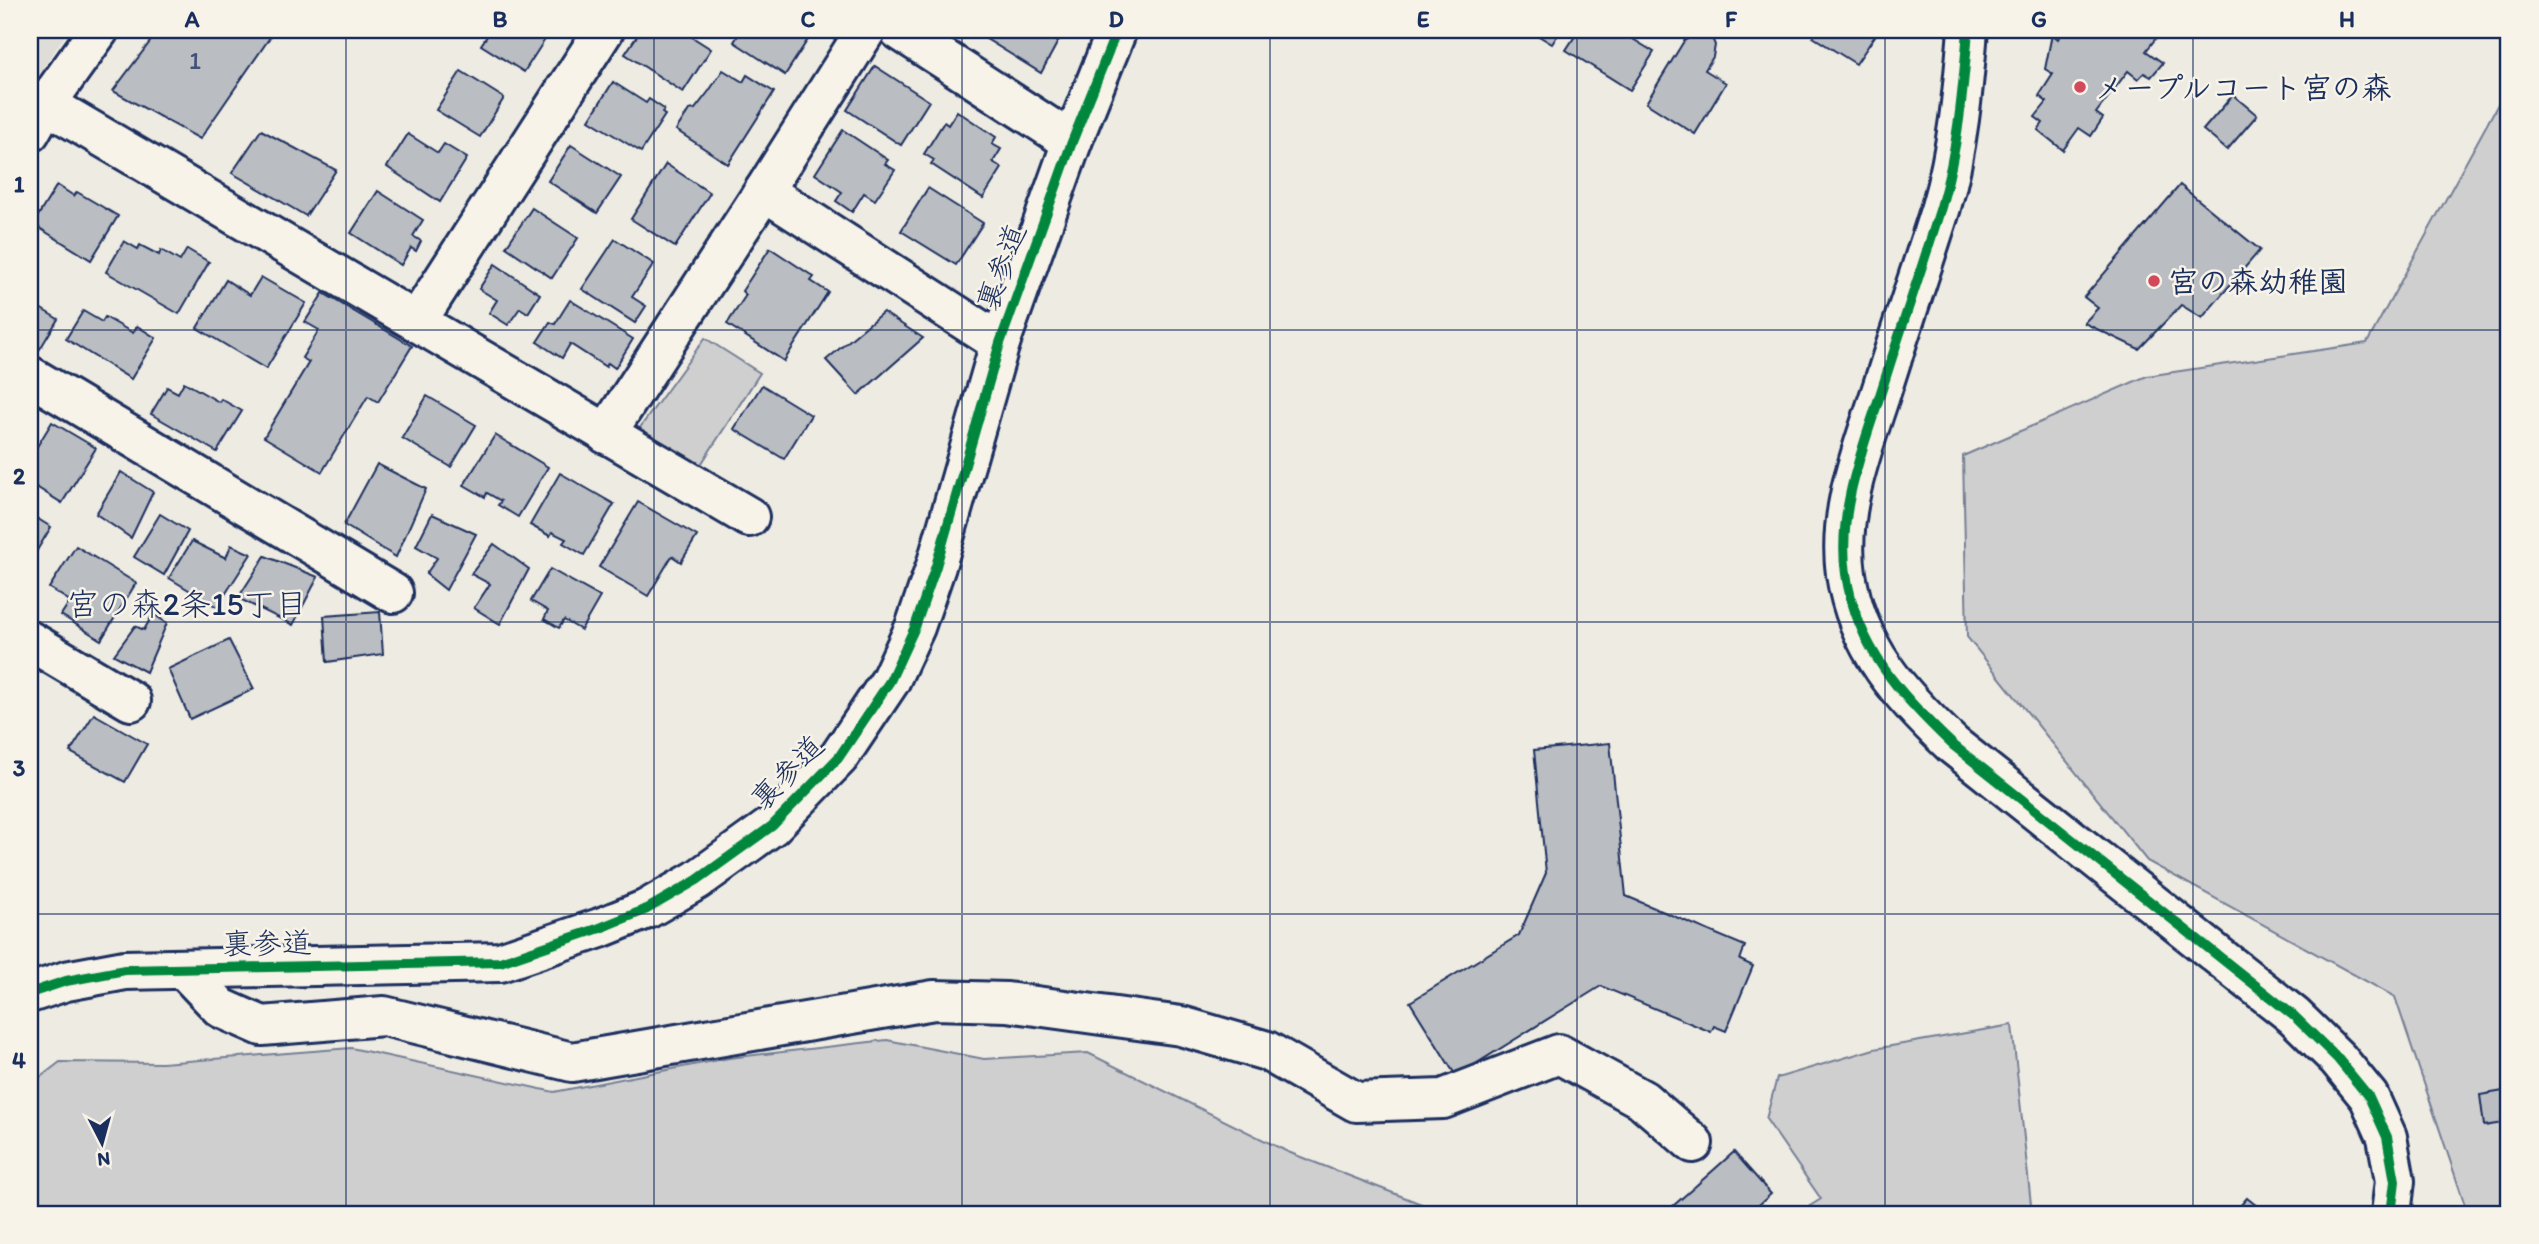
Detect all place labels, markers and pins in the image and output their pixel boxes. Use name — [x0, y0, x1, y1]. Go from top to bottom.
place label: メープルコート宮の森 — [2094, 69, 2392, 106]
marker: メープルコート宮の森 — [2072, 79, 2088, 95]
place label: 宮の森幼稚園 — [2168, 263, 2348, 300]
marker: 宮の森幼稚園 — [2146, 273, 2162, 289]

